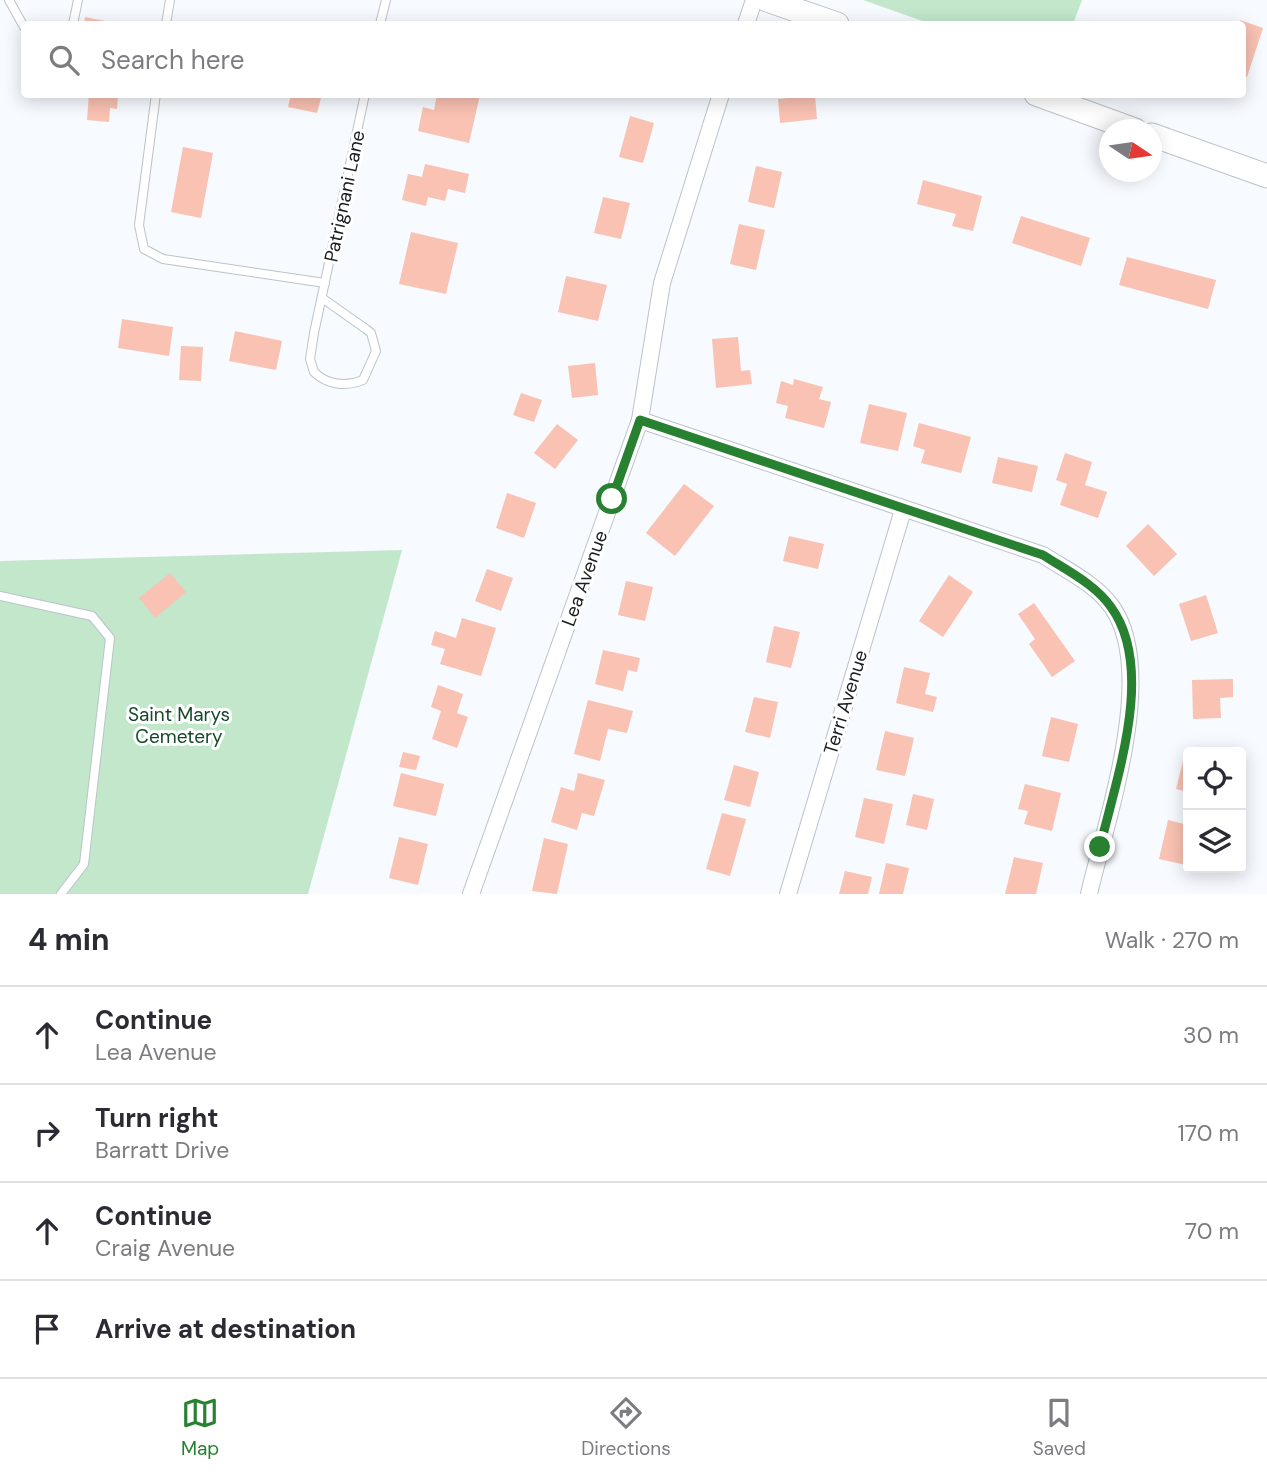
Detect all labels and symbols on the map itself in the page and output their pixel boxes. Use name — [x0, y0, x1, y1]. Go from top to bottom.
north arrow — [1099, 119, 1162, 182]
street label: Patrignani Lane — [318, 128, 371, 264]
route start — [596, 483, 627, 514]
street label: Lea Avenue — [556, 527, 613, 630]
street label: Terri Avenue — [818, 647, 873, 757]
park label: Saint Marys Cemetery — [128, 702, 230, 749]
route end — [1084, 831, 1115, 862]

